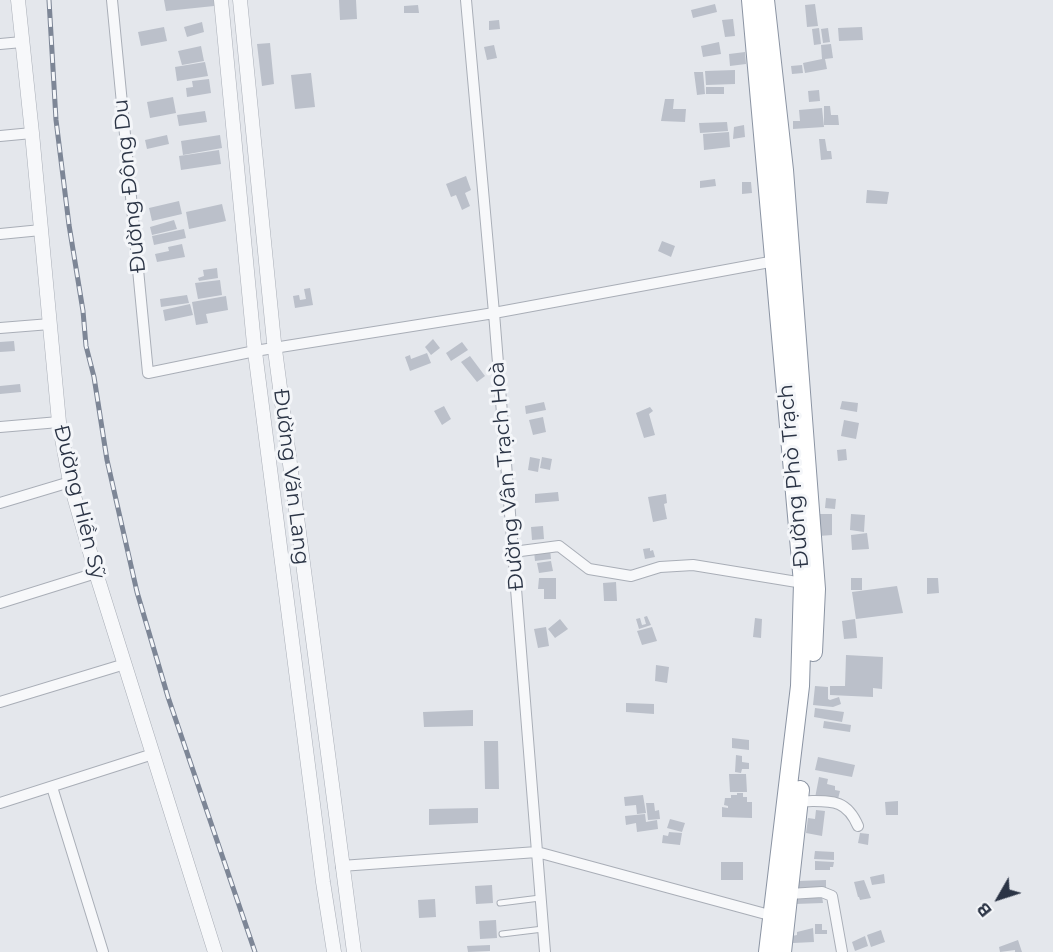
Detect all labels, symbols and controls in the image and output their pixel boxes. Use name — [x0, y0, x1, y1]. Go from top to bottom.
street label: Đường Đông Du — [108, 98, 152, 274]
street label: Đường Vân Trạch Hoà — [484, 360, 530, 592]
street label: Đường Phò Trạch — [773, 383, 815, 569]
street label: Đường Văn Lang — [268, 387, 314, 567]
street label: Đường Hiền Sỹ — [48, 422, 110, 582]
north arrow — [969, 868, 1029, 928]
text: B — [973, 899, 996, 920]

